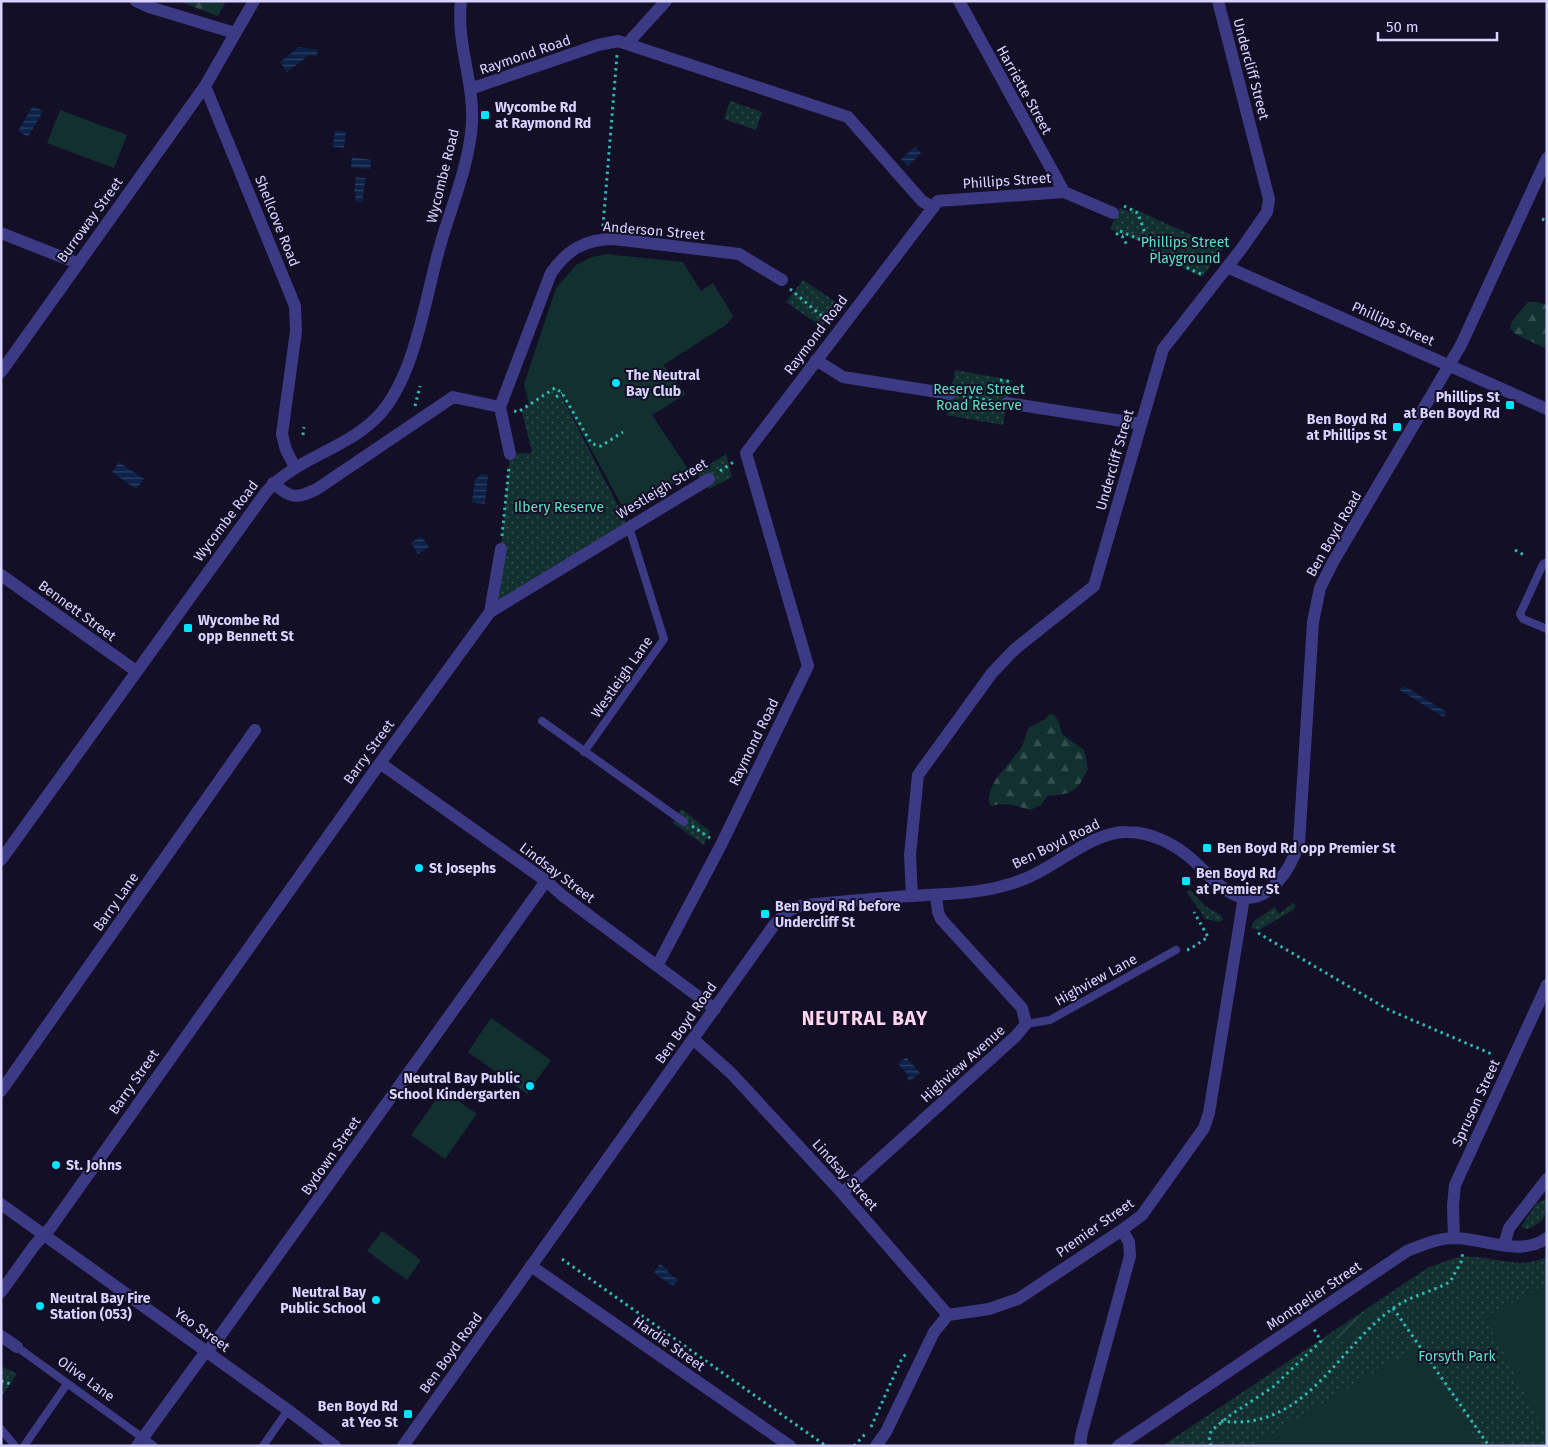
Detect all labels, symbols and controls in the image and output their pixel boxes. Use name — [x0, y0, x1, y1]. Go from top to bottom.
scale bar — [1378, 10, 1497, 42]
street label: Undercliff Street — [1229, 16, 1273, 122]
text: 50 m — [1386, 18, 1419, 36]
street label: Raymond Road — [477, 31, 573, 79]
street label: Harriette Street — [993, 43, 1056, 138]
place label: Wycombe Rd at Raymond Rd — [495, 99, 591, 132]
marker: Wycombe Rd at Raymond Rd — [479, 109, 491, 121]
street label: Wycombe Road — [423, 127, 463, 225]
street label: Phillips Street — [962, 169, 1053, 193]
street label: Burroway Street — [53, 173, 127, 266]
street label: Shellcove Road — [251, 173, 303, 269]
street label: Anderson Street — [602, 218, 706, 244]
park label: Phillips Street Playground — [1141, 234, 1230, 267]
street label: Raymond Road — [781, 292, 851, 378]
street label: Phillips Street — [1349, 298, 1438, 350]
place label: The Neutral Bay Club — [626, 367, 701, 400]
marker: The Neutral Bay Club — [610, 377, 622, 389]
park label: Reserve Street Road Reserve — [933, 381, 1026, 414]
place label: Phillips St at Ben Boyd Rd — [1403, 389, 1501, 422]
marker: Phillips St at Ben Boyd Rd — [1504, 399, 1516, 411]
street label: Undercliff Street — [1092, 407, 1138, 512]
place label: Ben Boyd Rd at Phillips St — [1306, 411, 1388, 444]
marker: Ben Boyd Rd at Phillips St — [1391, 421, 1403, 433]
street label: Westleigh Street — [613, 455, 711, 523]
street label: Wycombe Road — [190, 477, 262, 565]
street label: Ben Boyd Road — [1303, 488, 1365, 580]
park label: Ilbery Reserve — [514, 499, 604, 516]
street label: Bennett Street — [35, 577, 120, 645]
place label: Wycombe Rd opp Bennett St — [198, 612, 295, 645]
marker: Wycombe Rd opp Bennett St — [182, 622, 194, 634]
street label: Westleigh Lane — [588, 633, 656, 721]
street label: Raymond Road — [725, 695, 783, 789]
street label: Barry Street — [340, 716, 399, 788]
street label: Ben Boyd Road — [1009, 815, 1103, 873]
street label: Lindsay Street — [516, 839, 599, 907]
place label: Ben Boyd Rd opp Premier St — [1217, 840, 1396, 857]
marker: Ben Boyd Rd opp Premier St — [1201, 842, 1213, 854]
place label: St Josephs — [429, 860, 496, 877]
marker: St Josephs — [413, 862, 425, 874]
place label: Ben Boyd Rd at Premier St — [1196, 865, 1280, 898]
street label: Barry Lane — [90, 869, 142, 935]
marker: Ben Boyd Rd at Premier St — [1180, 875, 1192, 887]
place label: Ben Boyd Rd before Undercliff St — [775, 898, 901, 931]
marker: Ben Boyd Rd before Undercliff St — [759, 908, 771, 920]
street label: Highview Lane — [1052, 950, 1140, 1010]
street label: Ben Boyd Road — [652, 979, 720, 1067]
district label: NEUTRAL BAY — [802, 1007, 928, 1030]
street label: Highview Avenue — [917, 1022, 1009, 1106]
street label: Barry Street — [105, 1045, 163, 1118]
street label: Spruson Street — [1448, 1056, 1504, 1149]
place label: Neutral Bay Public School Kindergarten — [389, 1070, 520, 1103]
marker: Neutral Bay Public School Kindergarten — [524, 1080, 536, 1092]
street label: Bydown Street — [298, 1113, 365, 1198]
street label: Lindsay Street — [809, 1136, 882, 1215]
place label: St. Johns — [66, 1157, 122, 1174]
marker: St. Johns — [50, 1159, 62, 1171]
street label: Premier Street — [1053, 1194, 1138, 1261]
street label: Montpelier Street — [1263, 1257, 1366, 1334]
place label: Neutral Bay Public School — [280, 1284, 367, 1317]
place label: Neutral Bay Fire Station (053) — [50, 1290, 151, 1323]
marker: Neutral Bay Public School — [370, 1294, 382, 1306]
marker: Neutral Bay Fire Station (053) — [34, 1300, 46, 1312]
street label: Yeo Street — [171, 1304, 234, 1356]
street label: Ben Boyd Road — [416, 1309, 486, 1397]
street label: Hardie Street — [630, 1313, 709, 1376]
park label: Forsyth Park — [1418, 1348, 1497, 1365]
street label: Olive Lane — [54, 1353, 118, 1405]
place label: Ben Boyd Rd at Yeo St — [318, 1398, 399, 1431]
marker: Ben Boyd Rd at Yeo St — [402, 1408, 414, 1420]

